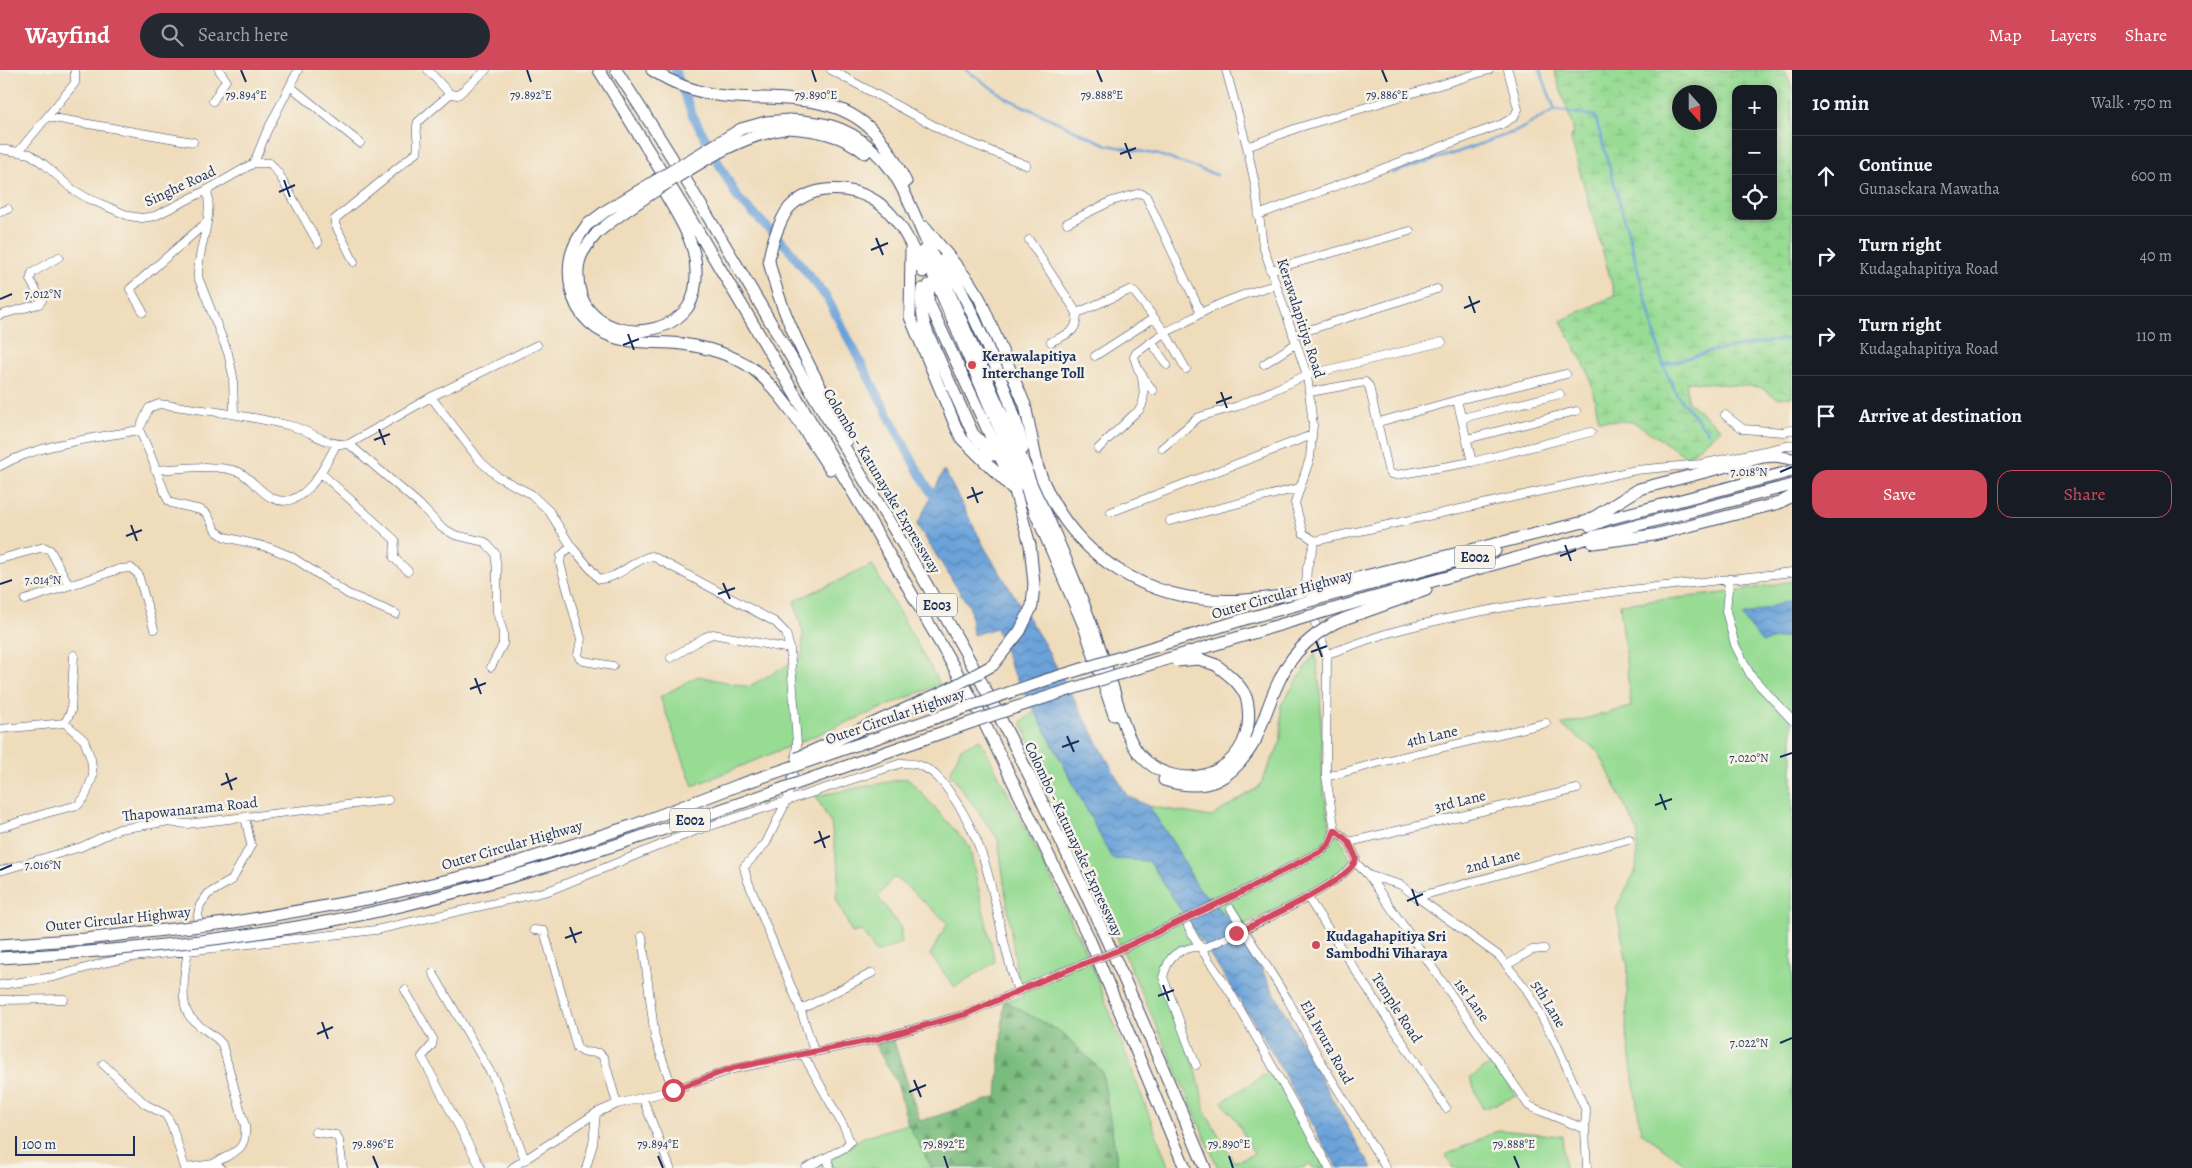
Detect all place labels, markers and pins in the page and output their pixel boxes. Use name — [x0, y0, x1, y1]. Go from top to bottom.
place label: Kerawalapitiya Interchange Toll — [982, 346, 1085, 383]
marker: Kerawalapitiya Interchange Toll — [966, 359, 978, 371]
place label: Kudagahapitiya Sri Sambodhi Viharaya — [1326, 926, 1448, 963]
marker: Kudagahapitiya Sri Sambodhi Viharaya — [1310, 939, 1322, 951]

